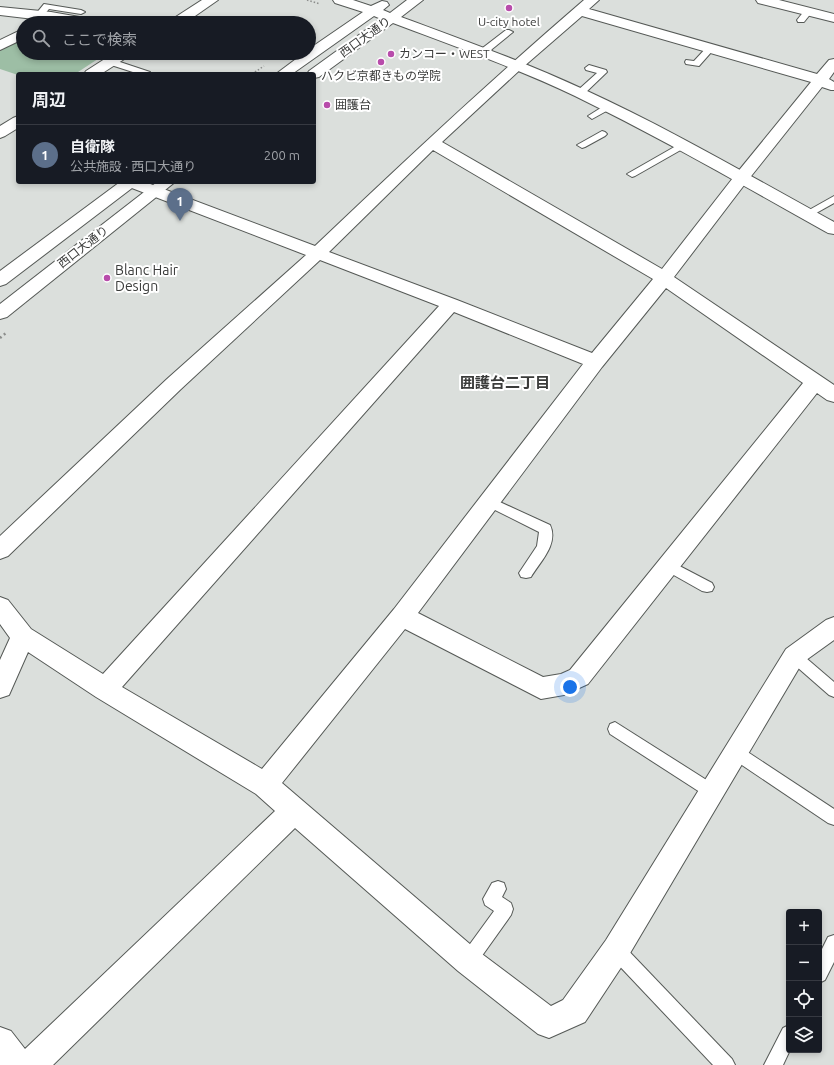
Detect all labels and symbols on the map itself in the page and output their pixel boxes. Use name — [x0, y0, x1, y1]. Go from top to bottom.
marker: U-city hotel — [504, 3, 514, 13]
street label: 西口大通り — [337, 14, 393, 59]
place label: U-city hotel — [478, 15, 540, 28]
place label: カンコー・WEST — [399, 47, 490, 60]
marker: カンコー・WEST — [386, 49, 396, 59]
marker: ハクビ京都きもの学院 — [376, 57, 386, 67]
place label: ハクビ京都きもの学院 — [321, 69, 441, 82]
place label: 囲護台 — [335, 98, 371, 111]
marker: 囲護台 — [322, 100, 332, 110]
pin: 1 — [167, 188, 193, 221]
street label: 西口大通り — [55, 223, 110, 270]
place label: Blanc Hair Design — [115, 262, 179, 294]
marker: Blanc Hair Design — [102, 273, 112, 283]
district label: 囲護台二丁目 — [460, 374, 550, 391]
your location — [560, 677, 580, 697]

